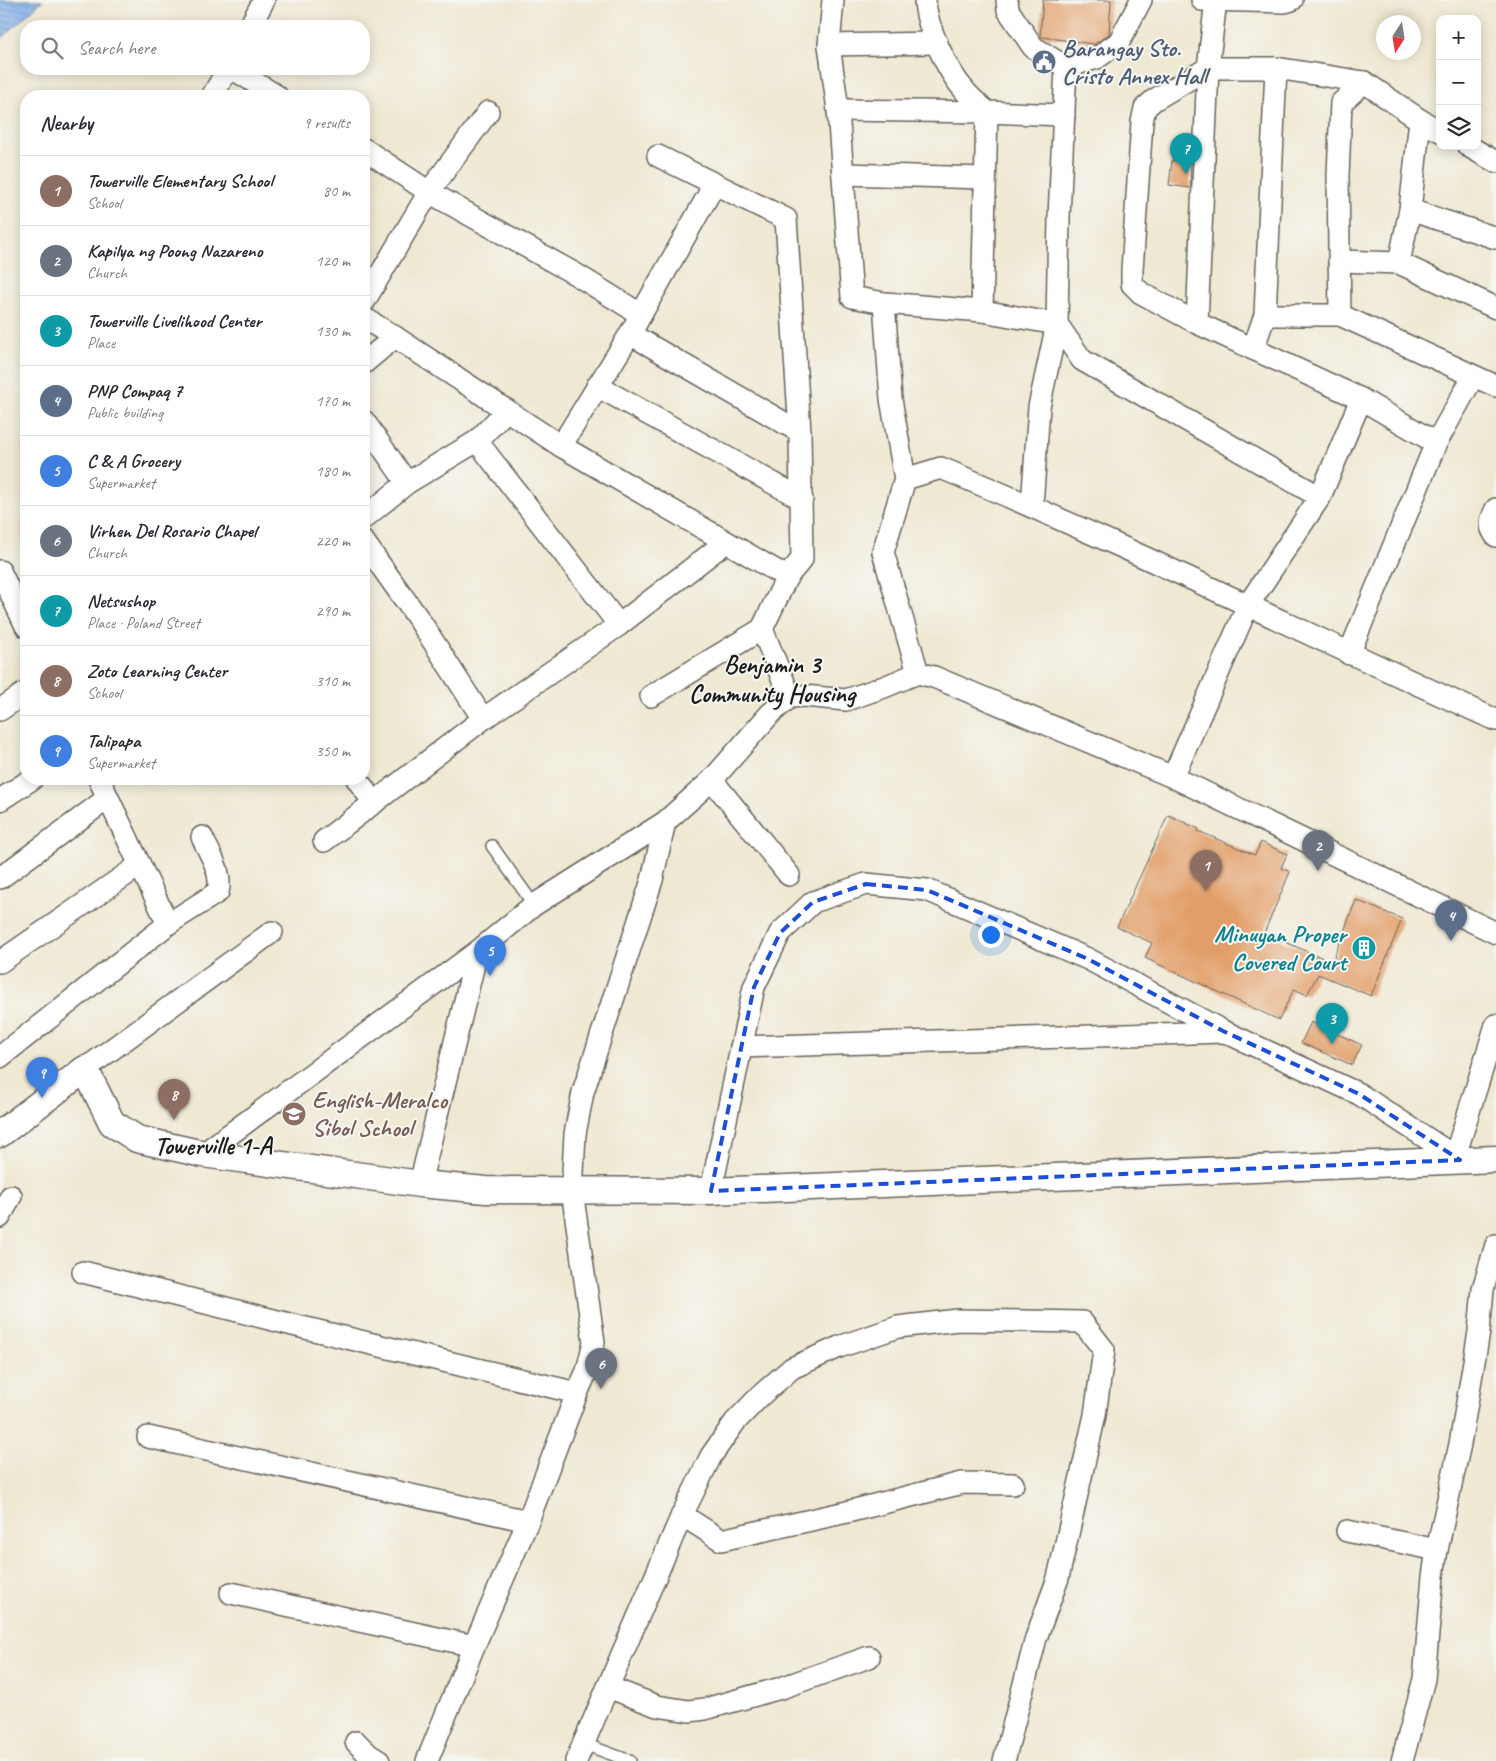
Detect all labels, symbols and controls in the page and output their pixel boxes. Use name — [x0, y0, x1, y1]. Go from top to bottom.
north arrow — [1376, 15, 1421, 60]
map controls — [1436, 15, 1481, 150]
button: + — [1436, 15, 1481, 60]
search box — [20, 20, 370, 75]
place label: Barangay Sto. Cristo Annex Hall — [1062, 33, 1212, 91]
icon: search — [38, 34, 66, 62]
text: Search here — [78, 36, 155, 60]
public building icon: Barangay Sto. Cristo Annex Hall — [1031, 49, 1057, 75]
button: − — [1436, 60, 1481, 105]
button: layers — [1436, 105, 1481, 150]
text: Nearby — [40, 110, 93, 136]
text: 9 results — [303, 113, 350, 133]
pin: 7 — [1170, 133, 1202, 174]
text: Towerville Elementary School — [87, 169, 273, 193]
text: 1 — [52, 181, 60, 201]
text: 80 m — [323, 181, 350, 201]
text: School — [87, 193, 121, 213]
text: Kapilya ng Poong Nazareno — [87, 239, 262, 263]
text: 2 — [52, 251, 60, 271]
text: 120 m — [316, 251, 350, 271]
text: Church — [87, 263, 127, 283]
text: Towerville Livelihood Center — [87, 309, 261, 333]
text: 3 — [52, 321, 60, 341]
text: 130 m — [316, 321, 350, 341]
text: Place — [87, 333, 115, 353]
text: PNP Compaq 7 — [87, 379, 182, 403]
text: 4 — [52, 391, 60, 411]
text: 170 m — [316, 391, 350, 411]
text: Public building — [87, 403, 163, 423]
text: C & A Grocery — [87, 449, 180, 473]
text: 5 — [53, 461, 59, 481]
text: 180 m — [316, 461, 350, 481]
text: Supermarket — [87, 473, 155, 493]
text: Virhen Del Rosario Chapel — [87, 519, 256, 543]
text: 6 — [52, 531, 60, 551]
text: 220 m — [316, 531, 350, 551]
text: Church — [87, 543, 127, 563]
text: Netsushop — [87, 589, 155, 613]
text: 7 — [52, 601, 60, 621]
text: 290 m — [316, 601, 350, 621]
text: Place · Poland Street — [87, 613, 200, 633]
district label: Benjamin 3 Community Housing — [689, 649, 858, 710]
text: Zoto Learning Center — [87, 659, 227, 683]
text: 8 — [52, 671, 60, 691]
text: 310 m — [316, 671, 350, 691]
text: School — [87, 683, 121, 703]
text: Talipapa — [87, 729, 140, 753]
text: 9 — [52, 741, 60, 761]
text: 350 m — [316, 741, 350, 761]
text: Supermarket — [87, 753, 155, 773]
pin: 2 — [1302, 830, 1334, 871]
pin: 1 — [1190, 850, 1222, 891]
pin: 4 — [1435, 900, 1467, 941]
place label: Minuyan Proper Covered Court — [1214, 919, 1349, 977]
your location — [978, 922, 1004, 948]
pin: 5 — [474, 935, 506, 976]
building icon: Minuyan Proper Covered Court — [1351, 935, 1377, 961]
pin: 3 — [1316, 1003, 1348, 1044]
pin: 9 — [26, 1057, 58, 1098]
pin: 8 — [158, 1079, 190, 1120]
place label: English-Meralco Sibol School — [312, 1085, 449, 1143]
school or university icon: English-Meralco Sibol School — [281, 1101, 307, 1127]
district label: Towerville 1-A — [155, 1130, 274, 1162]
pin: 6 — [585, 1348, 617, 1389]

